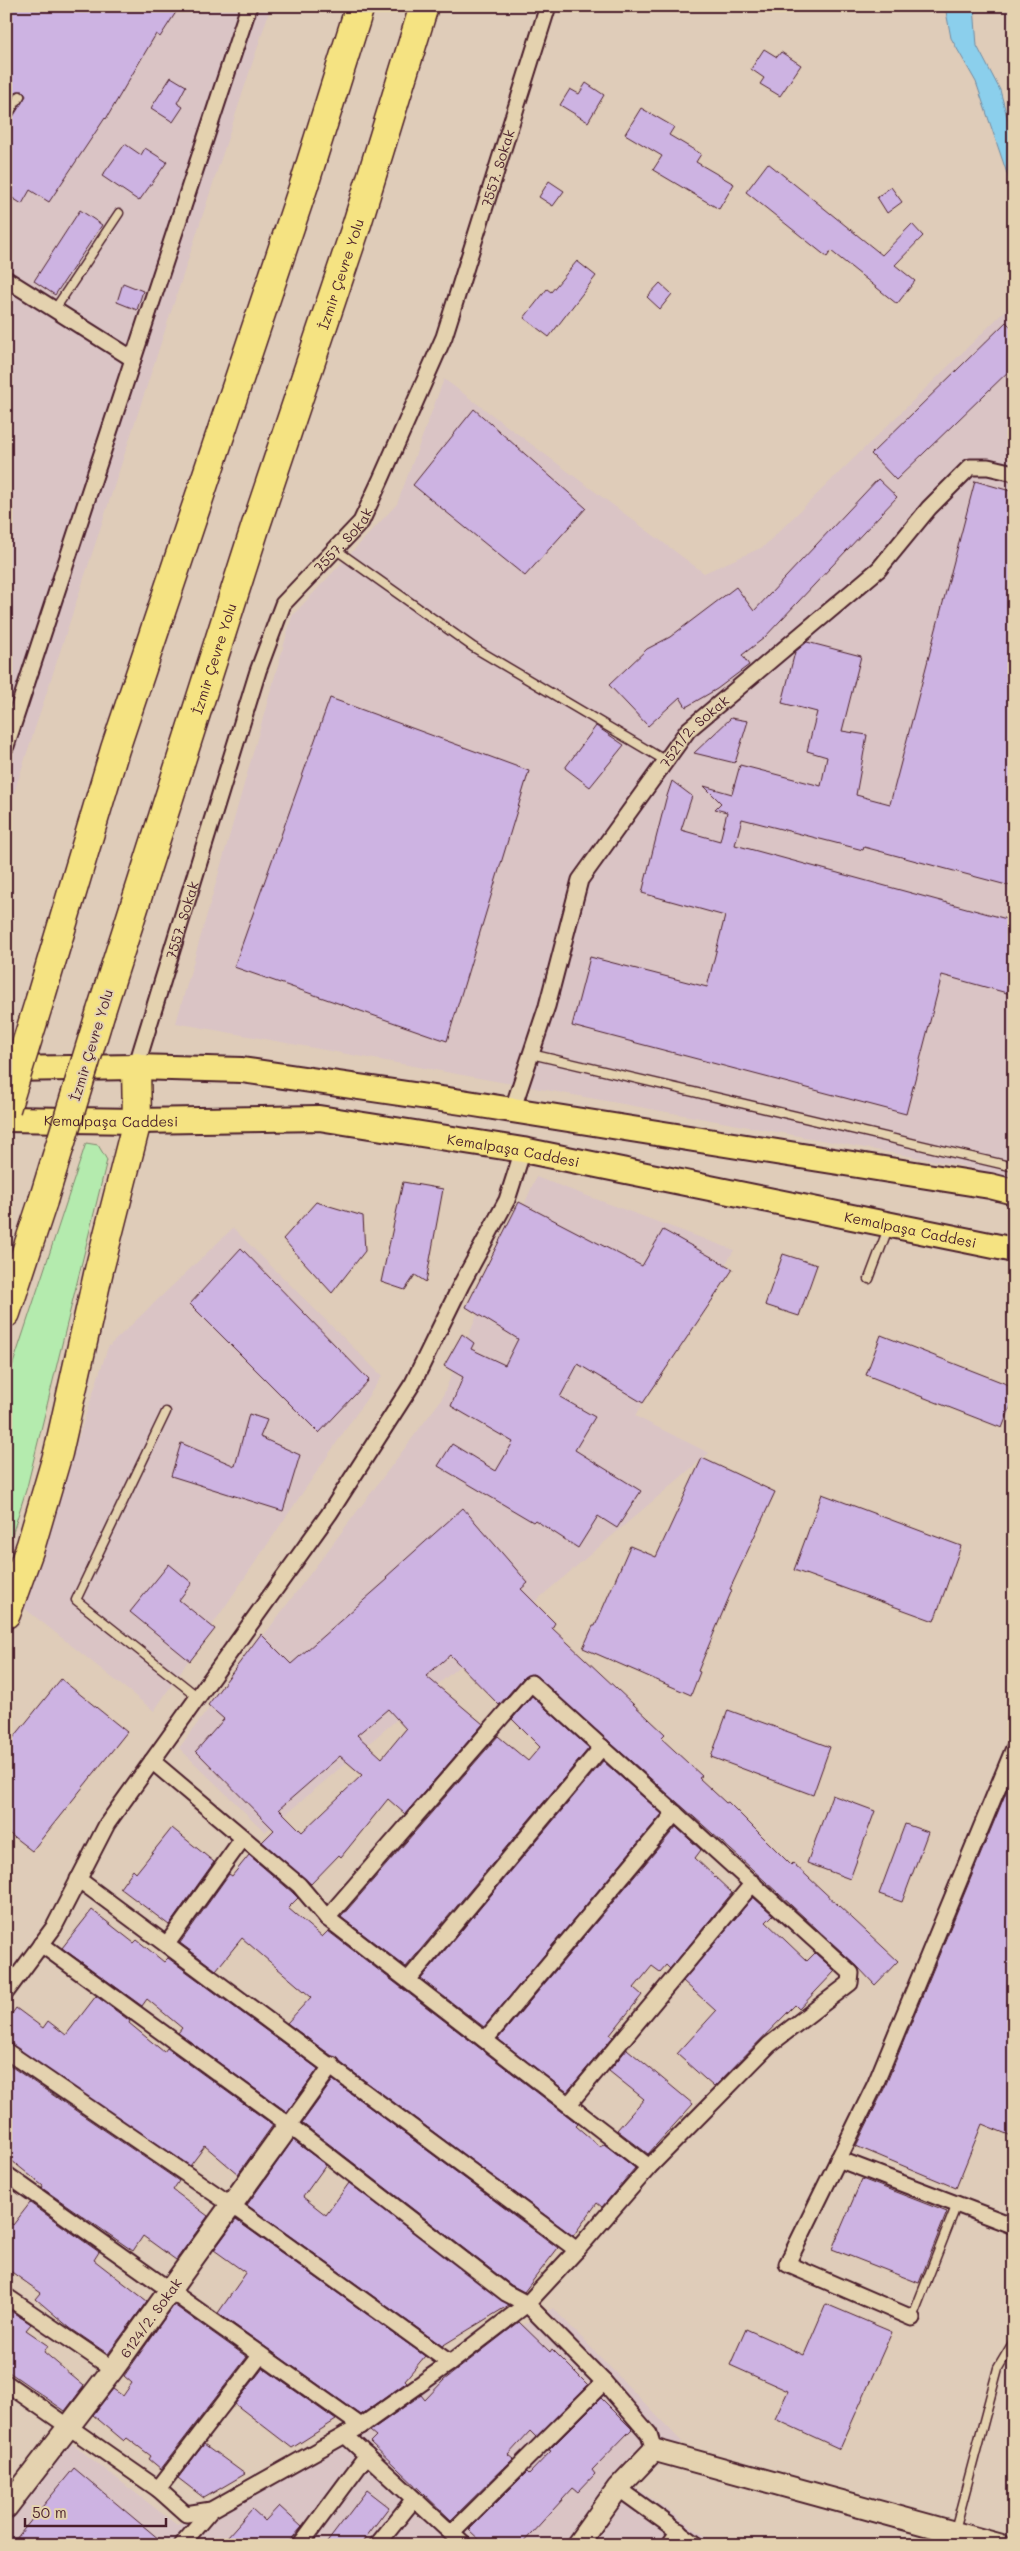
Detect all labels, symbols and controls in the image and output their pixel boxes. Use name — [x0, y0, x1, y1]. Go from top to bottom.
street label: 7557. Sokak — [476, 127, 518, 209]
street label: İzmir Çevre Yolu — [313, 216, 368, 332]
street label: 7557. Sokak — [309, 504, 376, 576]
street label: İzmir Çevre Yolu — [187, 600, 240, 717]
street label: 7521/2. Sokak — [655, 690, 732, 771]
street label: 7557. Sokak — [160, 879, 202, 961]
street label: İzmir Çevre Yolu — [65, 987, 117, 1103]
street label: Kemalpaşa Caddesi — [44, 1110, 178, 1131]
street label: Kemalpaşa Caddesi — [446, 1129, 581, 1171]
street label: Kemalpaşa Caddesi — [843, 1206, 978, 1252]
street label: 6124/2. Sokak — [115, 2274, 186, 2361]
scale bar — [25, 2496, 166, 2528]
text: 50 m — [32, 2502, 67, 2522]

